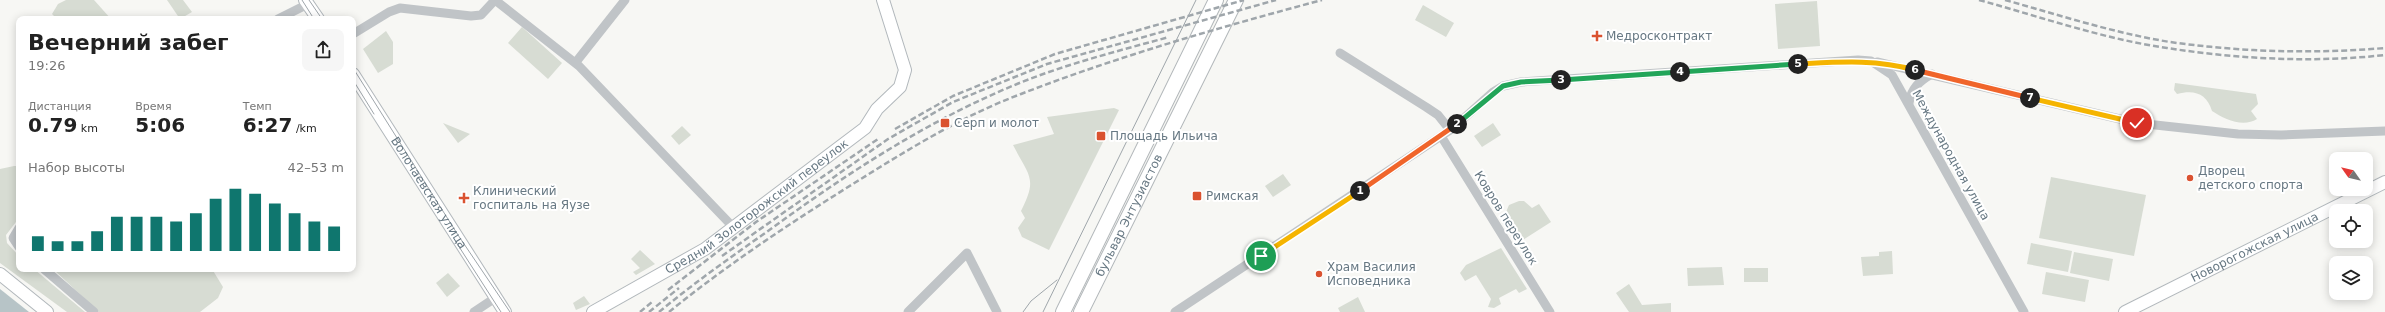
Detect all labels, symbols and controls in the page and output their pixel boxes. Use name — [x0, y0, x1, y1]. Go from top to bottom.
button: share — [302, 29, 344, 71]
place label: Медросконтракт — [1606, 29, 1712, 43]
text: Вечерний забег — [28, 30, 229, 55]
marker: Медросконтракт — [1591, 30, 1603, 42]
pin: 5 — [1788, 54, 1808, 74]
text: 5 — [1794, 57, 1802, 70]
text: 19:26 — [28, 58, 65, 73]
pin: 6 — [1905, 60, 1925, 80]
pin: 4 — [1670, 62, 1690, 82]
text: 6 — [1911, 63, 1919, 76]
text: 4 — [1676, 65, 1684, 78]
pin: 3 — [1551, 70, 1571, 90]
text: 3 — [1557, 73, 1565, 86]
street label: Международная улица — [1909, 87, 1993, 223]
pin: 7 — [2020, 88, 2040, 108]
text: 7 — [2026, 91, 2034, 104]
text: Дистанция — [28, 100, 91, 113]
text: Время — [135, 100, 172, 113]
text: Темп — [243, 100, 272, 113]
pin — [2120, 106, 2154, 140]
icon: check — [2126, 112, 2148, 134]
text: 0.79 — [28, 113, 77, 137]
text: 5:06 — [135, 113, 185, 137]
text: 6:27 — [243, 113, 292, 137]
pin: 2 — [1447, 114, 1467, 134]
place label: Серп и молот — [954, 116, 1039, 130]
marker: Серп и молот — [939, 117, 951, 129]
text: 2 — [1453, 117, 1461, 130]
text: km — [77, 122, 98, 135]
text: /km — [292, 122, 317, 135]
place label: Площадь Ильича — [1110, 129, 1218, 143]
marker: Площадь Ильича — [1095, 130, 1107, 142]
street label: Волочаевская улица — [388, 134, 470, 251]
street label: Средний Золоторожский переулок — [663, 136, 851, 277]
street label: бульвар Энтузиастов — [1093, 152, 1165, 279]
north arrow — [2329, 152, 2373, 196]
map controls — [2329, 152, 2373, 300]
text: Набор высоты — [28, 160, 125, 175]
text: 42–53 m — [288, 160, 344, 175]
place label: Дворец детского спорта — [2198, 164, 2303, 192]
street label: Ковров переулок — [1471, 168, 1541, 268]
marker: Дворец детского спорта — [2185, 173, 2195, 183]
pin: 1 — [1350, 181, 1370, 201]
place label: Клинический госпиталь на Яузе — [473, 184, 590, 212]
text: 1 — [1356, 184, 1364, 197]
place label: Римская — [1206, 189, 1259, 203]
marker: Римская — [1191, 190, 1203, 202]
marker: Клинический госпиталь на Яузе — [458, 192, 470, 204]
button: locate — [2329, 204, 2373, 248]
street label: Новорогожская улица — [2189, 209, 2321, 285]
pin — [1244, 239, 1278, 273]
icon: arrive — [1250, 245, 1272, 267]
button: layers — [2329, 256, 2373, 300]
place label: Храм Василия Исповедника — [1327, 260, 1416, 288]
marker: Храм Василия Исповедника — [1314, 269, 1324, 279]

